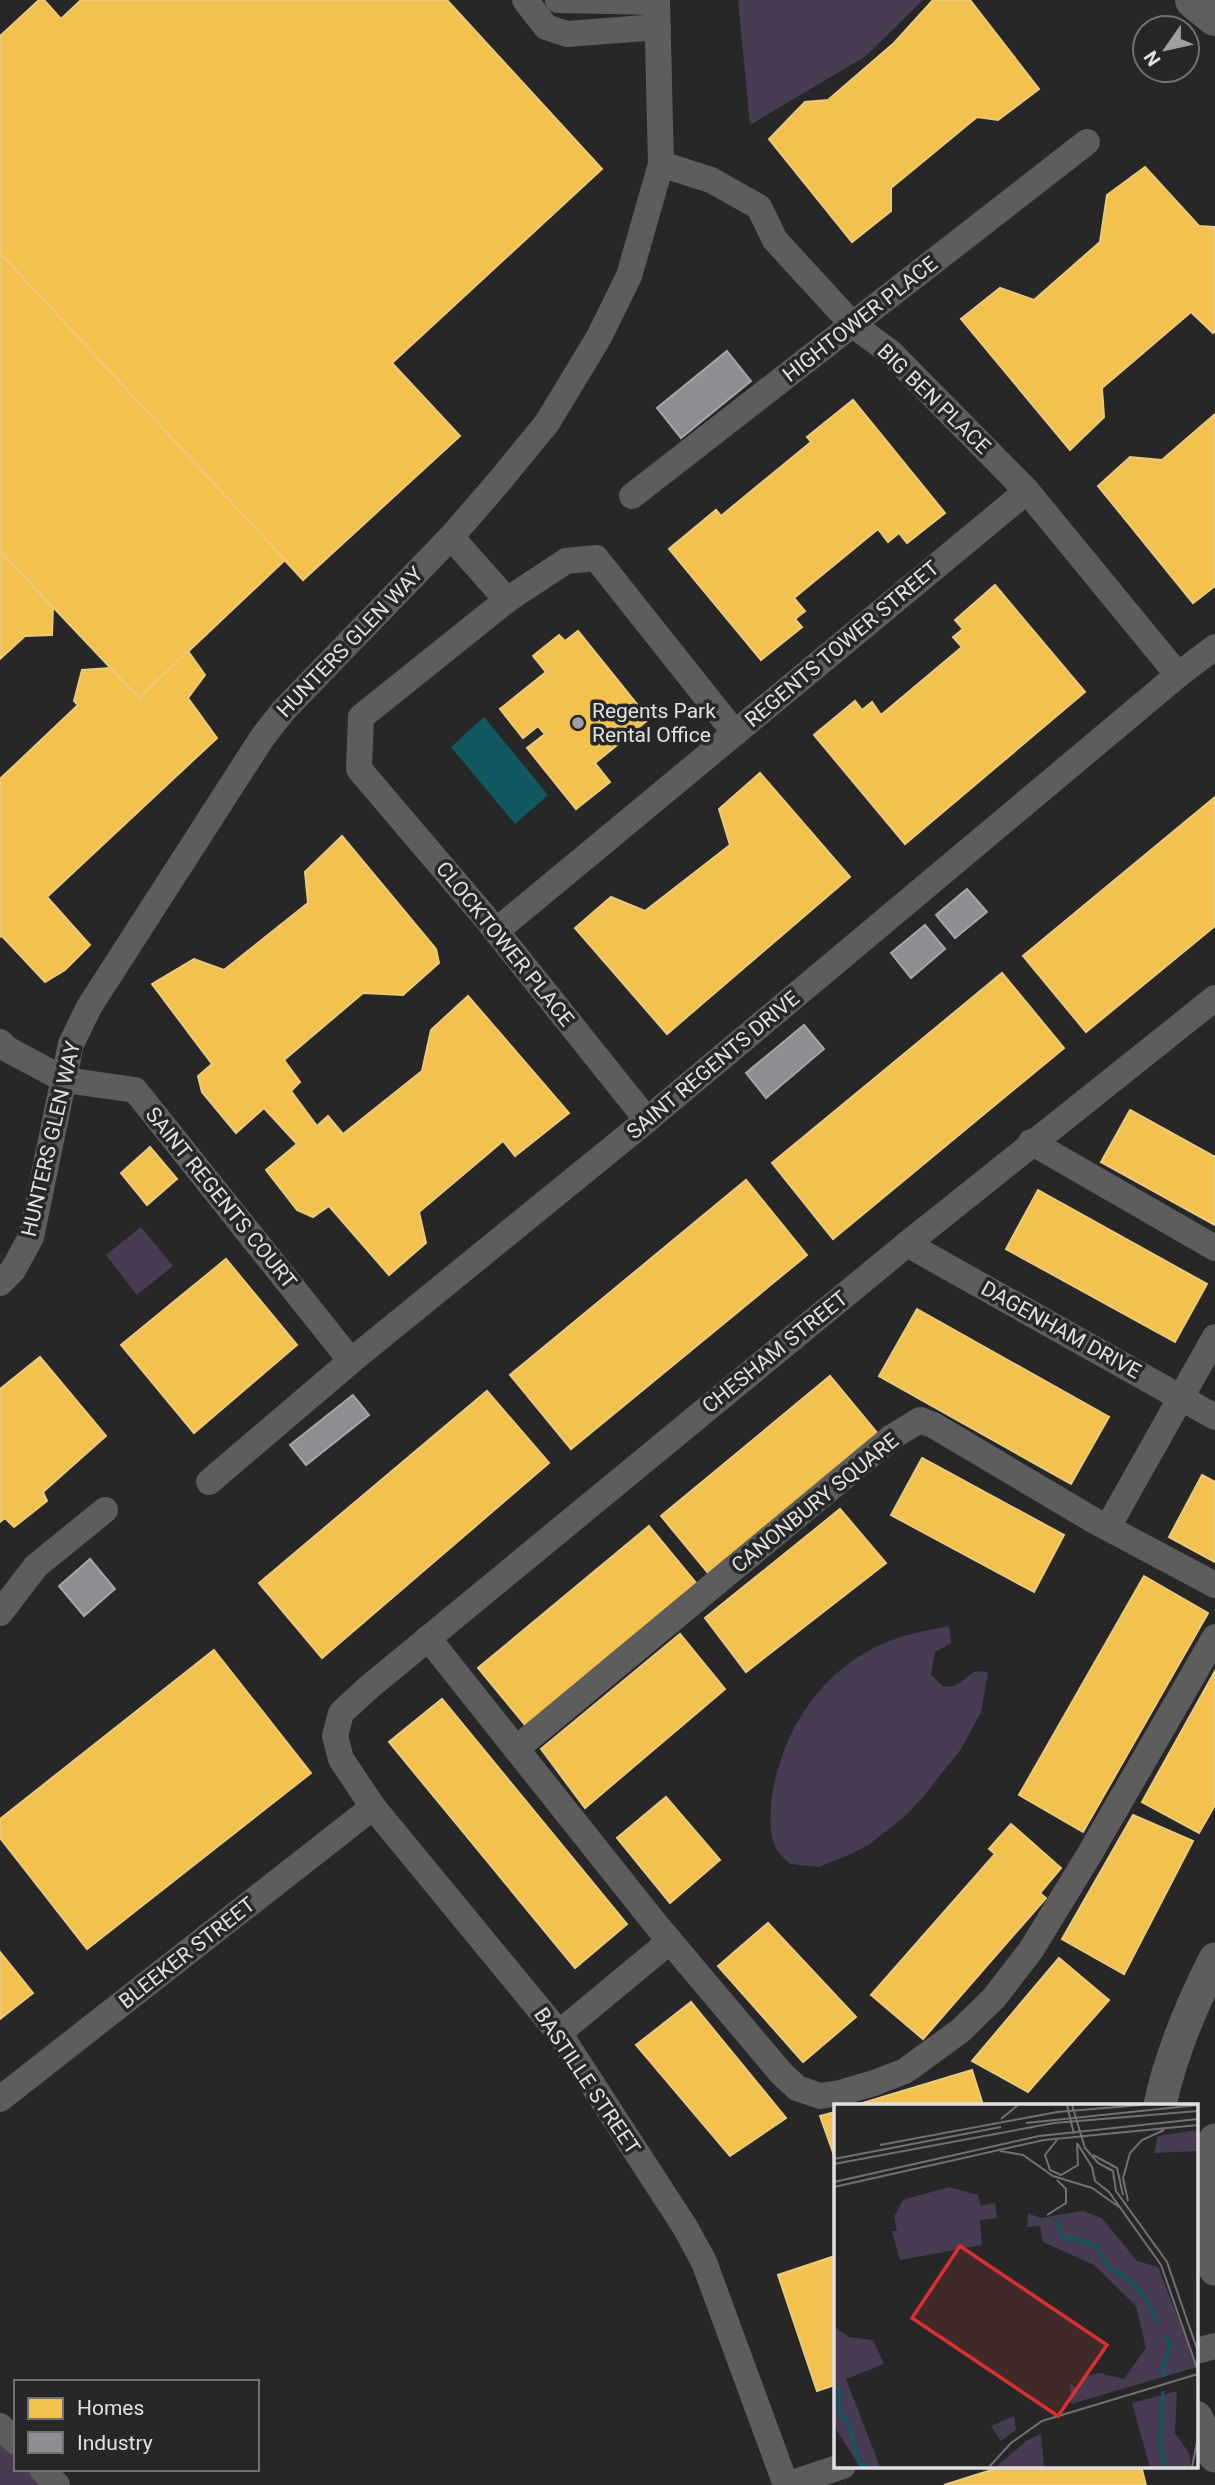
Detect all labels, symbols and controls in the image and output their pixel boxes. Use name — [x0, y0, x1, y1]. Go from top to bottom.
north arrow — [1131, 14, 1201, 84]
text: N — [1139, 46, 1166, 70]
street label: HIGHTOWER PLACE — [778, 251, 942, 387]
street label: BIG BEN PLACE — [873, 339, 995, 459]
street label: REGENTS TOWER STREET — [740, 556, 944, 732]
street label: HUNTERS GLEN WAY — [272, 562, 428, 722]
place label: Regents Park Rental Office — [592, 699, 716, 747]
marker: Regents Park Rental Office — [570, 715, 586, 731]
street label: CLOCKTOWER PLACE — [431, 857, 579, 1031]
street label: SAINT REGENTS DRIVE — [622, 986, 804, 1144]
street label: HUNTERS GLEN WAY — [17, 1039, 85, 1239]
street label: SAINT REGENTS COURT — [141, 1103, 302, 1294]
street label: DAGENHAM DRIVE — [977, 1276, 1145, 1384]
street label: CHESHAM STREET — [697, 1286, 853, 1418]
street label: CANONBURY SQUARE — [727, 1428, 903, 1578]
street label: BLEEKER STREET — [114, 1892, 260, 2014]
street label: BASTILLE STREET — [529, 2003, 645, 2159]
inset map — [834, 2104, 1198, 2468]
legend — [14, 2380, 259, 2471]
text: Homes — [77, 2396, 144, 2420]
text: Industry — [77, 2431, 153, 2455]

